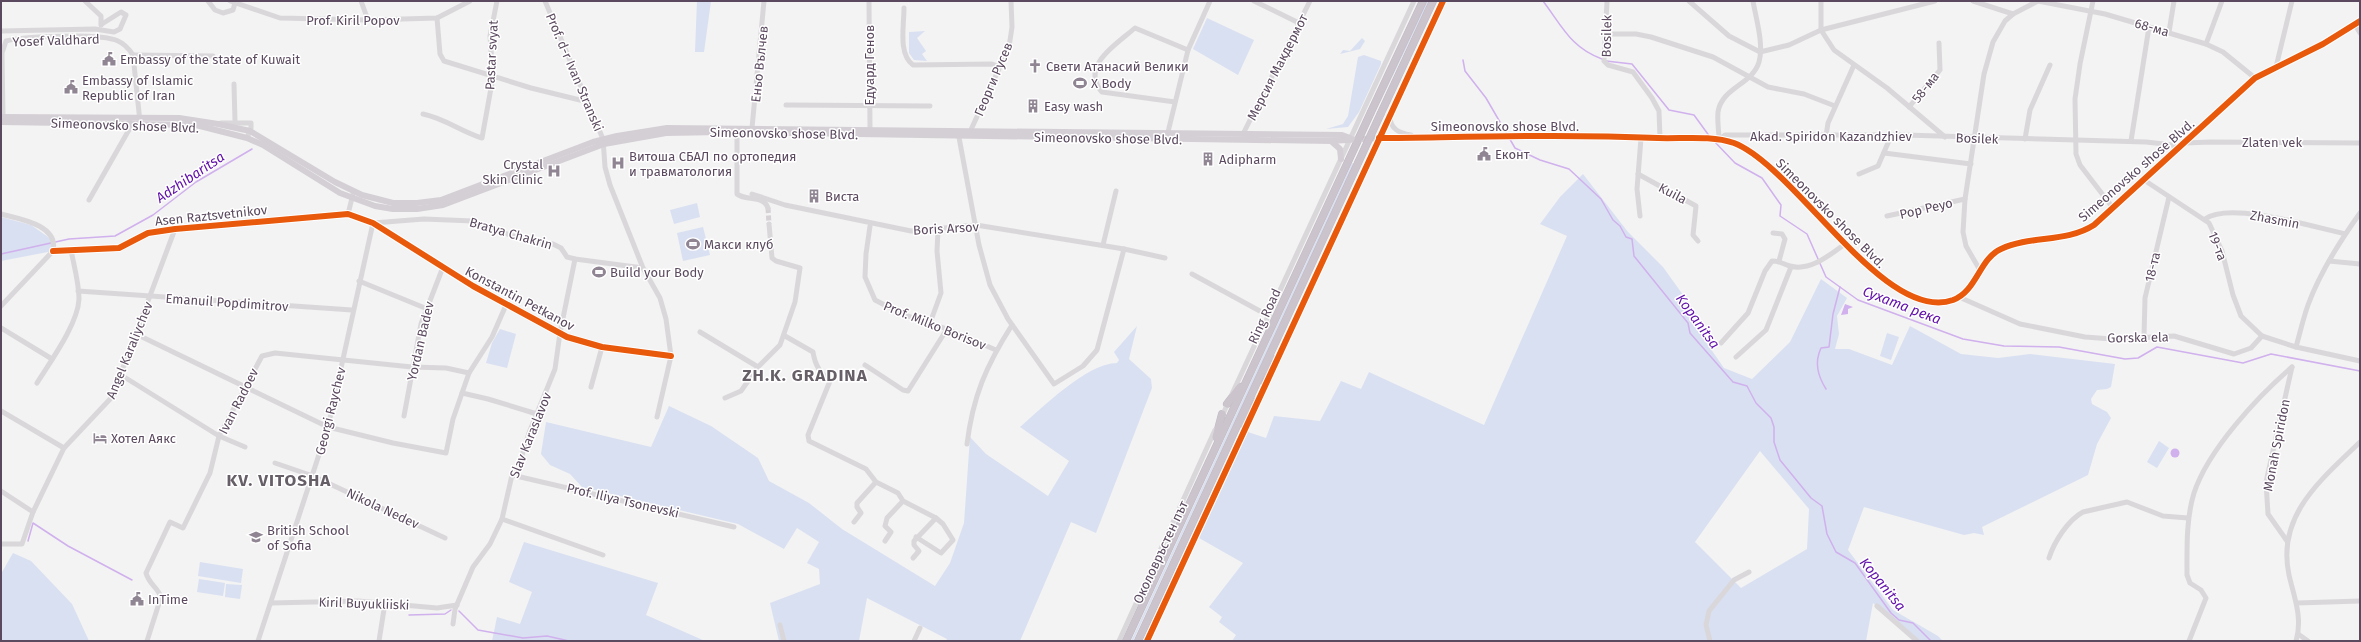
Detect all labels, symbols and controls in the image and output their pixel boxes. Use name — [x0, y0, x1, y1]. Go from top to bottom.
street label: Prof. d-r Ivan Stranski — [543, 11, 606, 134]
street label: Мерсия Макдермот — [1244, 11, 1311, 123]
street label: Prof. Kiril Popov — [306, 13, 400, 28]
street label: Bosilek — [1599, 14, 1614, 57]
street label: 68-ма — [2133, 15, 2171, 40]
street label: Pastar svyat — [482, 19, 501, 90]
street label: Еньо Вълчев — [748, 25, 771, 103]
street label: Едуард Генов — [862, 25, 877, 105]
street label: Yosef Valdhard — [12, 31, 100, 50]
street label: Георги Русев — [971, 40, 1016, 118]
public building icon: Embassy of the state of Kuwait — [101, 51, 117, 67]
place label: Embassy of the state of Kuwait — [120, 52, 301, 67]
church icon: Свети Атанасий Велики — [1027, 58, 1043, 74]
place label: Свети Атанасий Велики — [1046, 59, 1189, 74]
street label: 58-ма — [1909, 69, 1942, 106]
place label: Embassy of Islamic Republic of Iran — [82, 73, 193, 103]
sports icon: X Body — [1072, 75, 1088, 91]
place label: X Body — [1091, 76, 1132, 91]
public building icon: Embassy of Islamic Republic of Iran — [63, 79, 79, 95]
building icon: Easy wash — [1025, 98, 1041, 114]
place label: Easy wash — [1044, 99, 1103, 114]
street label: Simeonovsko shose Blvd. — [51, 115, 199, 136]
street label: Simeonovsko shose Blvd. — [2075, 116, 2197, 225]
street label: Simeonovsko shose Blvd. — [1431, 119, 1579, 134]
street label: Simeonovsko shose Blvd. — [710, 125, 858, 142]
street label: Akad. Spiridon Kazandzhiev — [1750, 129, 1913, 144]
street label: Simeonovsko shose Blvd. — [1034, 130, 1182, 147]
street label: Bosilek — [1955, 130, 1999, 147]
street label: Zlaten vek — [2242, 135, 2302, 150]
public building icon: Еконт — [1476, 146, 1492, 162]
place label: Еконт — [1495, 147, 1530, 162]
water label: Adzhibaritsa — [152, 148, 228, 207]
place label: Витоша СБАЛ по ортопедия и травматология — [629, 149, 797, 179]
building icon: Adipharm — [1200, 151, 1216, 167]
place label: Adipharm — [1219, 152, 1276, 167]
hospital icon: Витоша СБАЛ по ортопедия и травматология — [610, 155, 626, 171]
street label: Simeonovsko shose Blvd. — [1773, 156, 1888, 271]
place label: Crystal Skin Clinic — [482, 157, 543, 187]
hospital icon: Crystal Skin Clinic — [546, 163, 562, 179]
street label: Kuila — [1656, 180, 1689, 207]
building icon: Виста — [806, 188, 822, 204]
place label: Виста — [825, 189, 859, 204]
street label: Pop Peyo — [1898, 195, 1954, 222]
street label: Asen Raztsvetnikov — [154, 202, 268, 229]
street label: Zhasmin — [2249, 207, 2301, 232]
street label: Bratya Chakrin — [468, 214, 554, 252]
street label: Boris Arsov — [913, 219, 980, 238]
street label: 19-та — [2205, 230, 2230, 263]
sports icon: Макси клуб — [685, 236, 701, 252]
place label: Макси клуб — [704, 237, 773, 252]
street label: 18-та — [2142, 251, 2163, 284]
street label: Konstantin Petkanov — [463, 263, 577, 334]
sports icon: Build your Body — [591, 264, 607, 280]
place label: Build your Body — [610, 265, 704, 280]
water label: Сухата река — [1860, 283, 1943, 328]
street label: Ring Road — [1245, 286, 1284, 346]
street label: Emanuil Popdimitrov — [165, 291, 290, 314]
water label: Kopanitsa — [1672, 291, 1723, 352]
street label: Prof. Milko Borisov — [881, 298, 989, 353]
street label: Angel Karaliychev — [103, 299, 156, 401]
street label: Yordan Badev — [404, 300, 437, 382]
street label: Gorska ela — [2107, 329, 2169, 346]
street label: Ivan Radoev — [215, 365, 262, 437]
street label: Georgi Raychev — [312, 365, 349, 457]
district label: ZH.K. GRADINA — [742, 365, 868, 386]
street label: Slav Karaslavov — [507, 390, 555, 480]
street label: Monah Spiridon — [2260, 398, 2293, 492]
hotel icon: Хотел Аякс — [92, 430, 108, 446]
place label: Хотел Аякс — [111, 431, 176, 446]
district label: KV. VITOSHA — [227, 470, 331, 491]
street label: Prof. Iliya Tsonevski — [565, 480, 681, 521]
street label: Nikola Nedev — [344, 485, 422, 532]
street label: Околовръстен път — [1130, 498, 1191, 606]
place label: British School of Sofia — [267, 523, 349, 553]
school or university icon: British School of Sofia — [248, 529, 264, 545]
water label: Kopanitsa — [1856, 554, 1909, 614]
public building icon: InTime — [129, 591, 145, 607]
place label: InTime — [148, 592, 188, 607]
street label: Kiril Buyukliiski — [318, 594, 410, 613]

